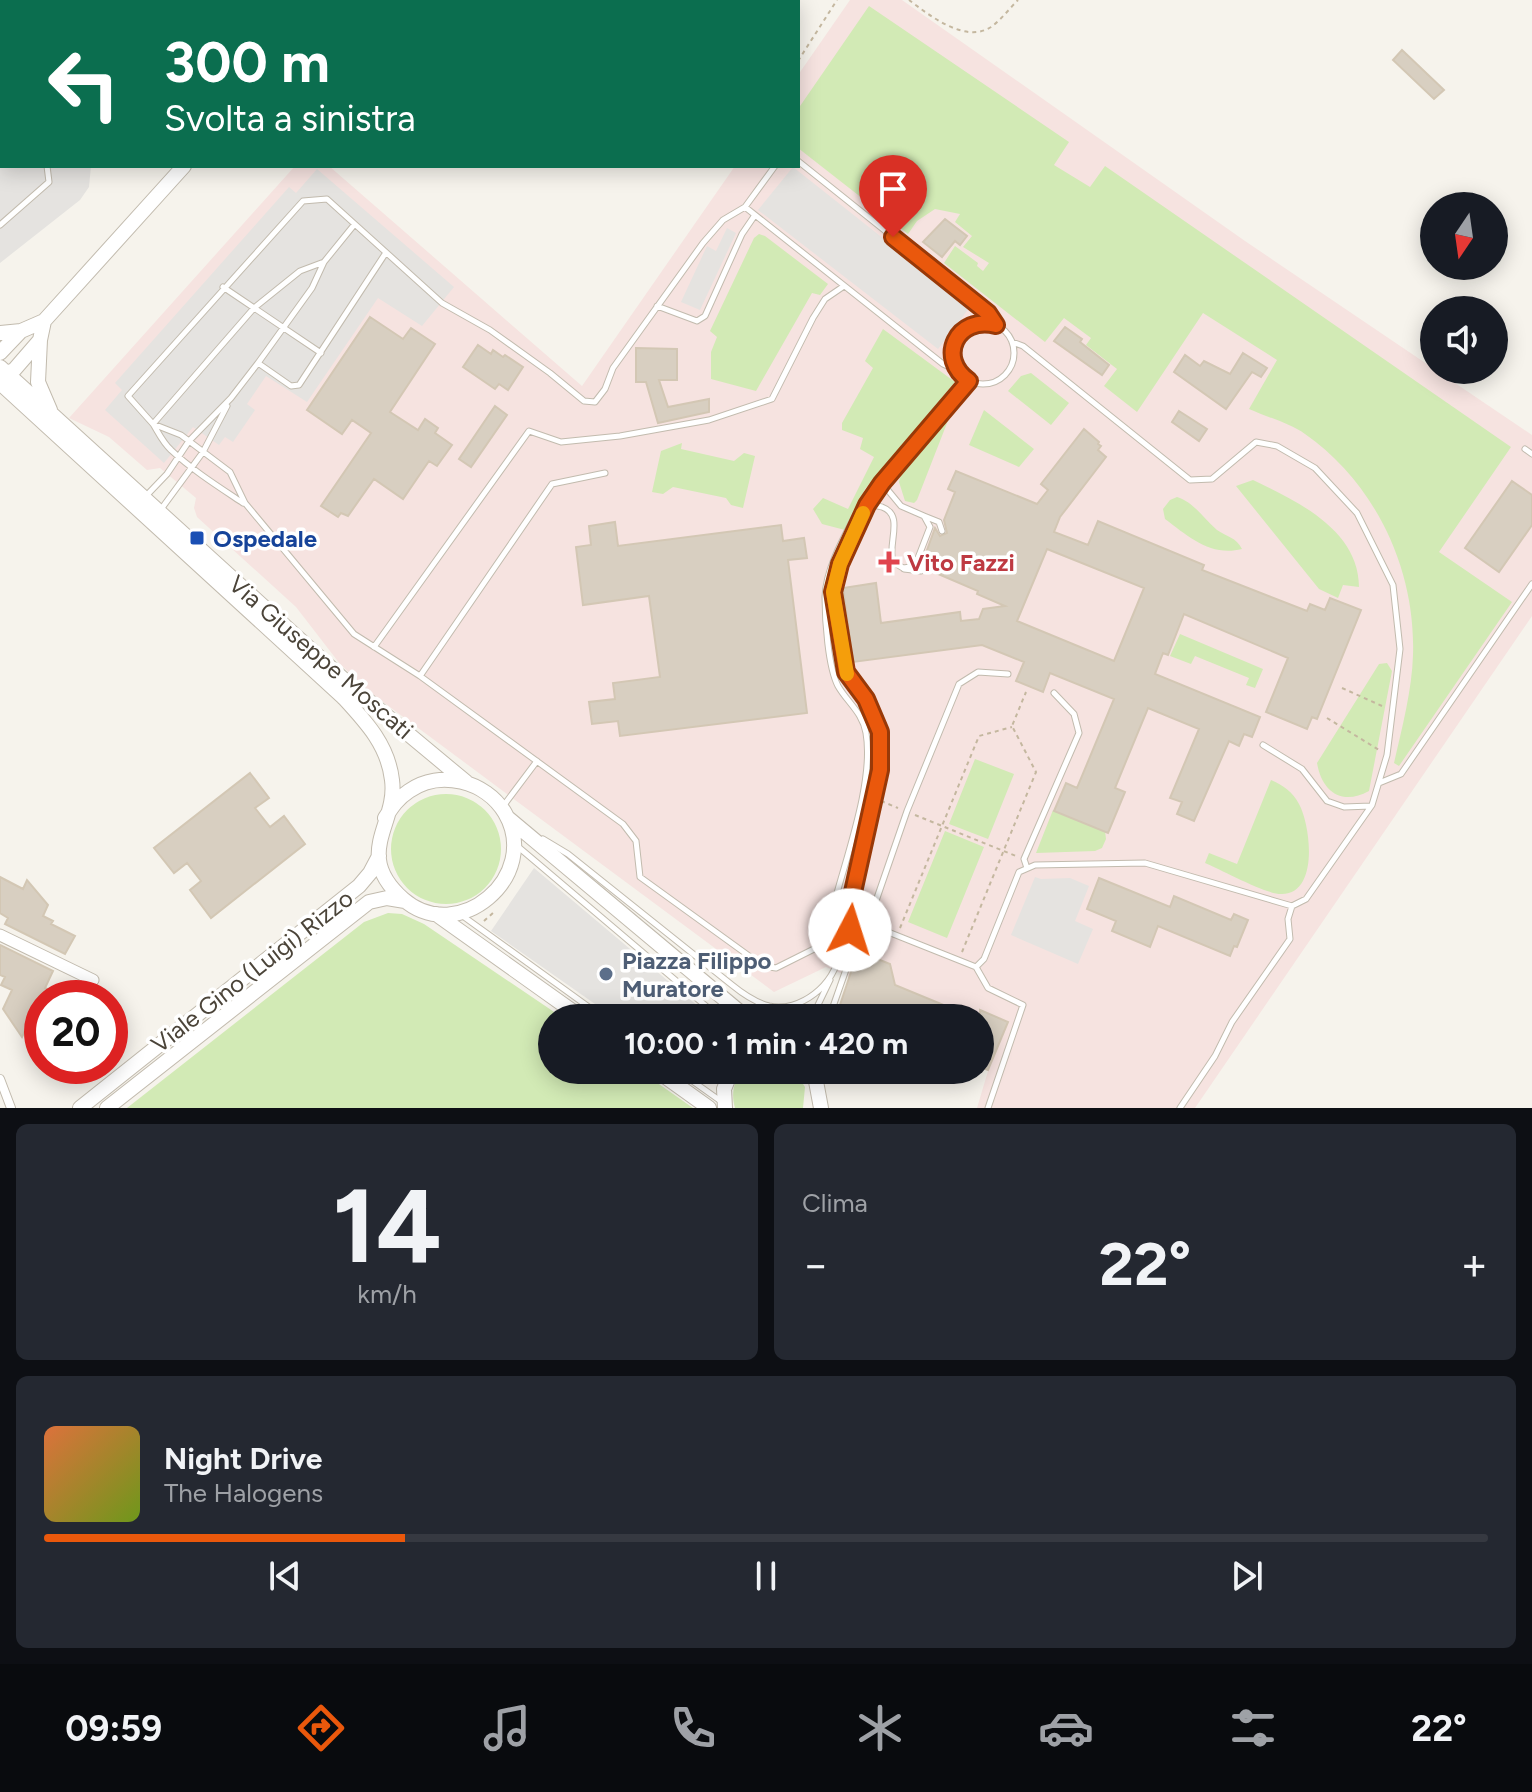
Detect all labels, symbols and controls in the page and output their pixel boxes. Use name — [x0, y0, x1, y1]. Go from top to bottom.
text: 300 m — [164, 29, 330, 96]
icon: left — [32, 32, 136, 136]
text: Svolta a sinistra — [164, 97, 416, 140]
pin — [859, 155, 927, 237]
icon: arrive — [871, 167, 915, 211]
north arrow — [1420, 192, 1508, 280]
map controls — [1420, 192, 1508, 384]
button: sound — [1420, 296, 1508, 384]
place label: Ospedale — [213, 524, 317, 553]
marker: Ospedale — [188, 529, 206, 547]
place label: Vito Fazzi — [907, 548, 1015, 577]
marker: Vito Fazzi — [878, 551, 900, 573]
street label: Via Giuseppe Moscati — [223, 569, 419, 745]
street label: Viale Gino (Luigi) Rizzo — [145, 883, 359, 1059]
position arrow — [808, 888, 892, 972]
place label: Piazza Filippo Muratore — [622, 946, 772, 1003]
marker: Piazza Filippo Muratore — [597, 965, 615, 983]
speed limit sign: 20 — [24, 980, 128, 1084]
text: 10:00 · 1 min · 420 m — [624, 1025, 908, 1062]
text: 14 — [332, 1163, 442, 1288]
text: Clima — [802, 1187, 868, 1219]
text: 22° — [1099, 1228, 1191, 1300]
text: − — [802, 1238, 829, 1291]
text: + — [1461, 1238, 1488, 1291]
text: km/h — [357, 1278, 417, 1310]
text: Night Drive — [164, 1440, 322, 1477]
text: The Halogens — [164, 1477, 323, 1509]
icon: previous — [263, 1554, 307, 1598]
icon: pause — [744, 1554, 788, 1598]
icon: next — [1225, 1554, 1269, 1598]
icon: directions — [293, 1700, 349, 1756]
icon: music — [479, 1700, 535, 1756]
icon: phone — [665, 1700, 721, 1756]
icon: climate — [852, 1700, 908, 1756]
icon: car — [1038, 1700, 1094, 1756]
icon: filters — [1225, 1700, 1281, 1756]
text: 09:59 — [65, 1707, 162, 1750]
text: 22° — [1411, 1707, 1467, 1750]

